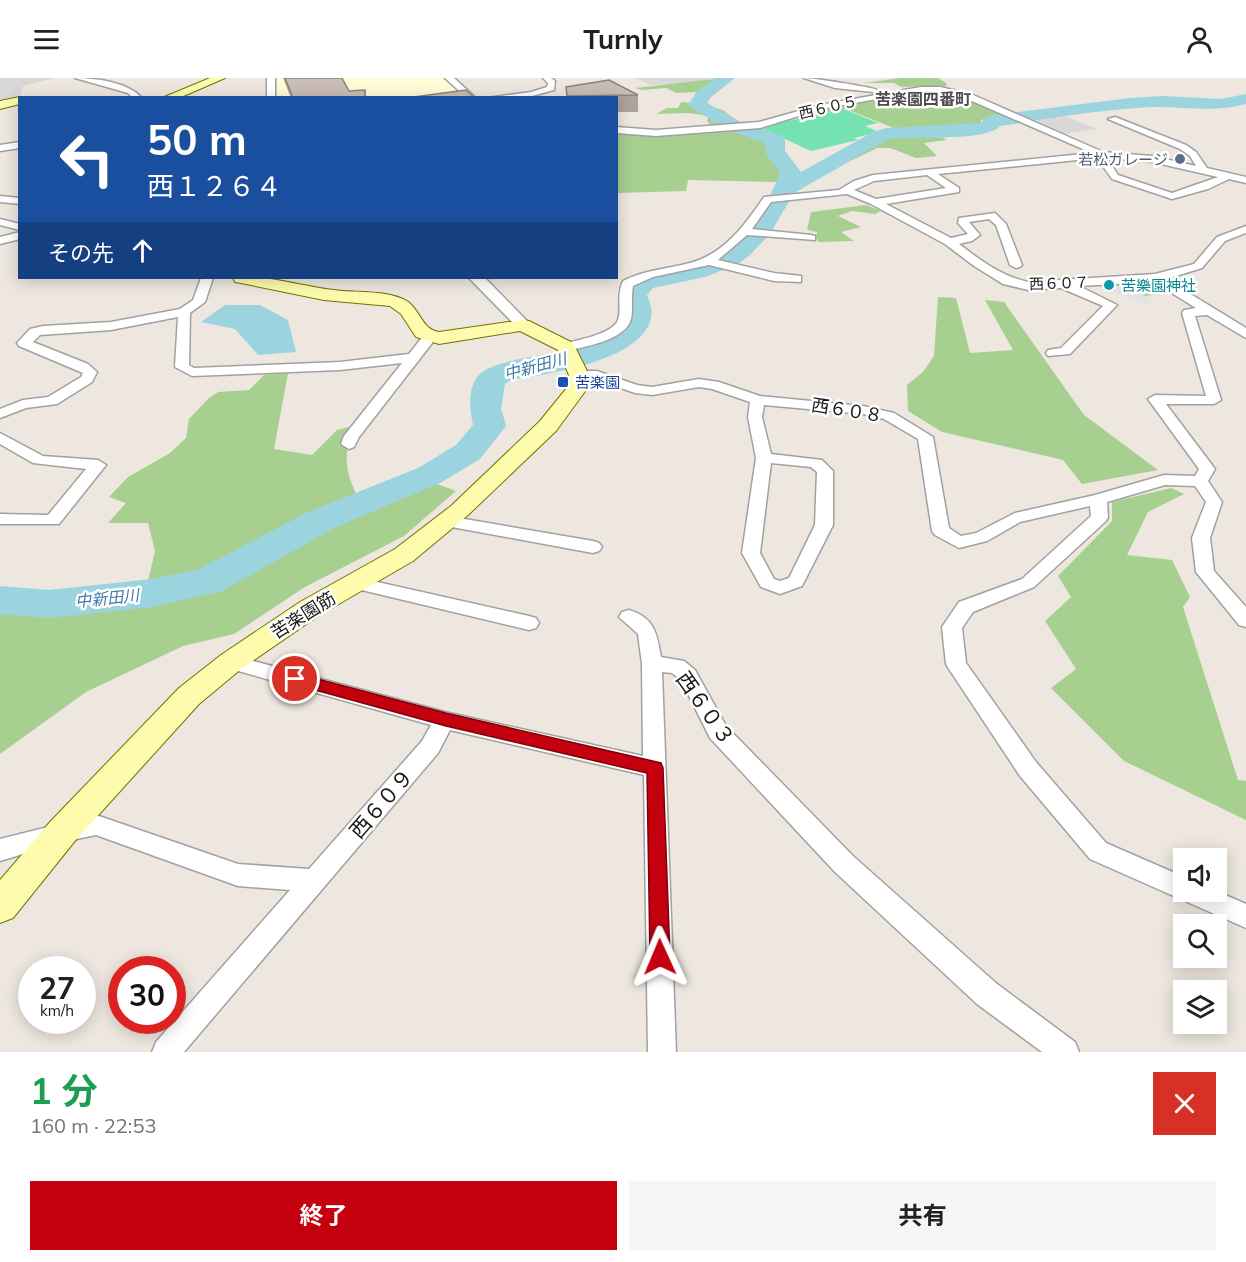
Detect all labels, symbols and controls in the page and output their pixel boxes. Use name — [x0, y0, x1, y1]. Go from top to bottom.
text: Turnly — [583, 22, 663, 56]
icon: menu — [30, 23, 63, 56]
icon: person — [1183, 23, 1216, 56]
district label: 苦楽園四番町 — [875, 89, 971, 109]
street label: 西６０５ — [797, 91, 859, 123]
text: 50 m — [147, 113, 247, 166]
icon: left — [48, 120, 126, 198]
place label: 若松ガレージ — [1078, 150, 1168, 169]
marker: 若松ガレージ — [1173, 152, 1187, 166]
text: 西１２６４ — [147, 169, 282, 203]
icon: ahead — [126, 234, 159, 267]
text: その先 — [48, 239, 114, 267]
street label: 西６０７ — [1029, 272, 1089, 294]
place label: 苦樂園神社 — [1121, 276, 1196, 295]
marker: 苦樂園神社 — [1102, 278, 1116, 292]
water label: 中新田川 — [501, 348, 570, 384]
place label: 苦楽園 — [575, 373, 620, 392]
marker: 苦楽園 — [556, 375, 570, 389]
street label: 西６０８ — [810, 393, 884, 427]
water label: 中新田川 — [74, 585, 142, 611]
street label: 苦楽園筋 — [266, 586, 340, 644]
pin — [269, 653, 320, 704]
icon: arrive — [278, 662, 311, 695]
street label: 西６０３ — [671, 666, 741, 750]
street label: 西６０９ — [344, 763, 418, 843]
map controls — [1173, 848, 1227, 1034]
button: sound — [1173, 848, 1227, 902]
button: search — [1173, 914, 1227, 968]
position arrow — [628, 925, 692, 989]
speed limit sign: 30 — [108, 956, 186, 1034]
text: 27 — [39, 969, 75, 1007]
button: layers — [1173, 980, 1227, 1034]
text: km/h — [40, 1001, 74, 1020]
text: 1 分 — [30, 1068, 97, 1113]
button: close — [1153, 1072, 1216, 1135]
text: 160 m · 22:53 — [30, 1113, 156, 1138]
button: 終了 — [30, 1181, 617, 1250]
button: 共有 — [629, 1181, 1216, 1250]

